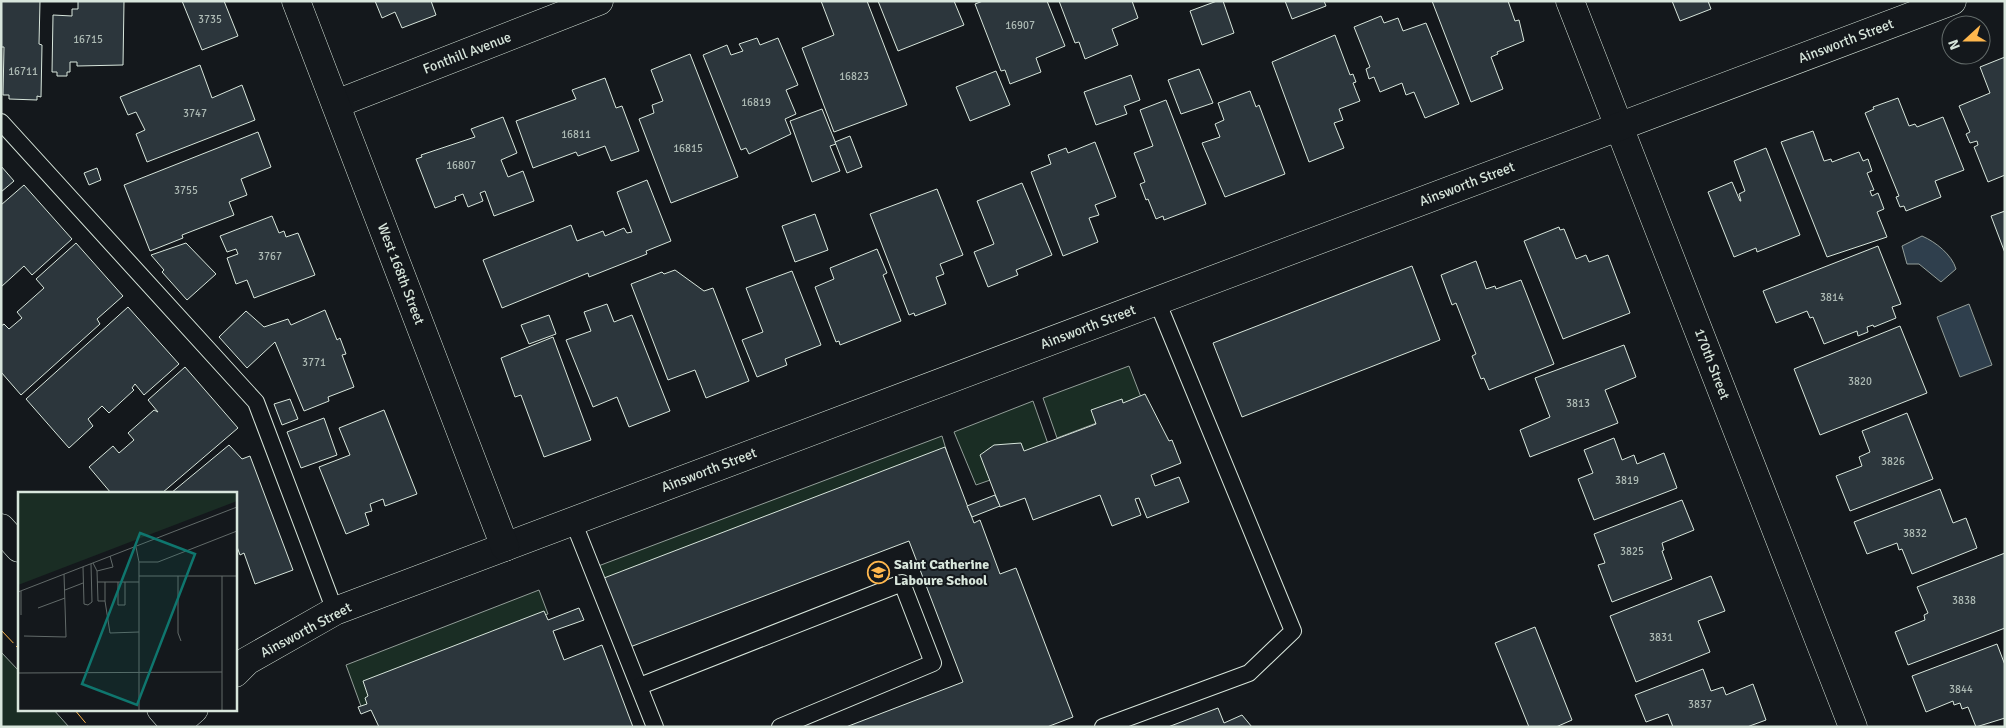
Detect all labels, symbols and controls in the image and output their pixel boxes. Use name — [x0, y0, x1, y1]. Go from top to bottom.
house number: 3735 — [198, 13, 222, 26]
street label: Ainsworth Street — [1796, 15, 1896, 67]
north arrow — [1941, 15, 1991, 65]
house number: 16907 — [1005, 19, 1035, 32]
street label: Fonthill Avenue — [421, 28, 513, 78]
house number: 16715 — [73, 33, 103, 46]
text: N — [1945, 37, 1964, 52]
house number: 16711 — [8, 65, 38, 78]
house number: 16823 — [839, 70, 869, 83]
house number: 16819 — [741, 96, 771, 109]
house number: 3747 — [183, 107, 207, 120]
house number: 16811 — [561, 128, 591, 141]
house number: 16815 — [673, 142, 703, 155]
street label: Ainsworth Street — [1417, 158, 1517, 210]
house number: 16807 — [446, 159, 476, 172]
house number: 3755 — [174, 184, 198, 197]
street label: West 168th Street — [374, 221, 428, 327]
house number: 3767 — [258, 250, 282, 263]
house number: 3814 — [1820, 291, 1844, 304]
street label: Ainsworth Street — [1038, 301, 1138, 353]
street label: 170th Street — [1691, 326, 1733, 402]
house number: 3771 — [302, 356, 326, 369]
house number: 3820 — [1848, 375, 1872, 388]
house number: 3813 — [1566, 397, 1590, 410]
street label: Ainsworth Street — [659, 444, 759, 496]
house number: 3826 — [1881, 455, 1905, 468]
house number: 3819 — [1615, 474, 1639, 487]
inset map — [18, 492, 236, 710]
house number: 3832 — [1903, 527, 1927, 540]
house number: 3825 — [1620, 545, 1644, 558]
place label: Saint Catherine Laboure School — [894, 556, 989, 589]
school or university icon: Saint Catherine Laboure School — [866, 560, 890, 584]
house number: 3838 — [1952, 594, 1976, 607]
street label: Ainsworth Street — [257, 599, 355, 661]
house number: 3831 — [1649, 631, 1673, 644]
house number: 3844 — [1949, 683, 1973, 696]
house number: 3837 — [1688, 698, 1712, 711]

